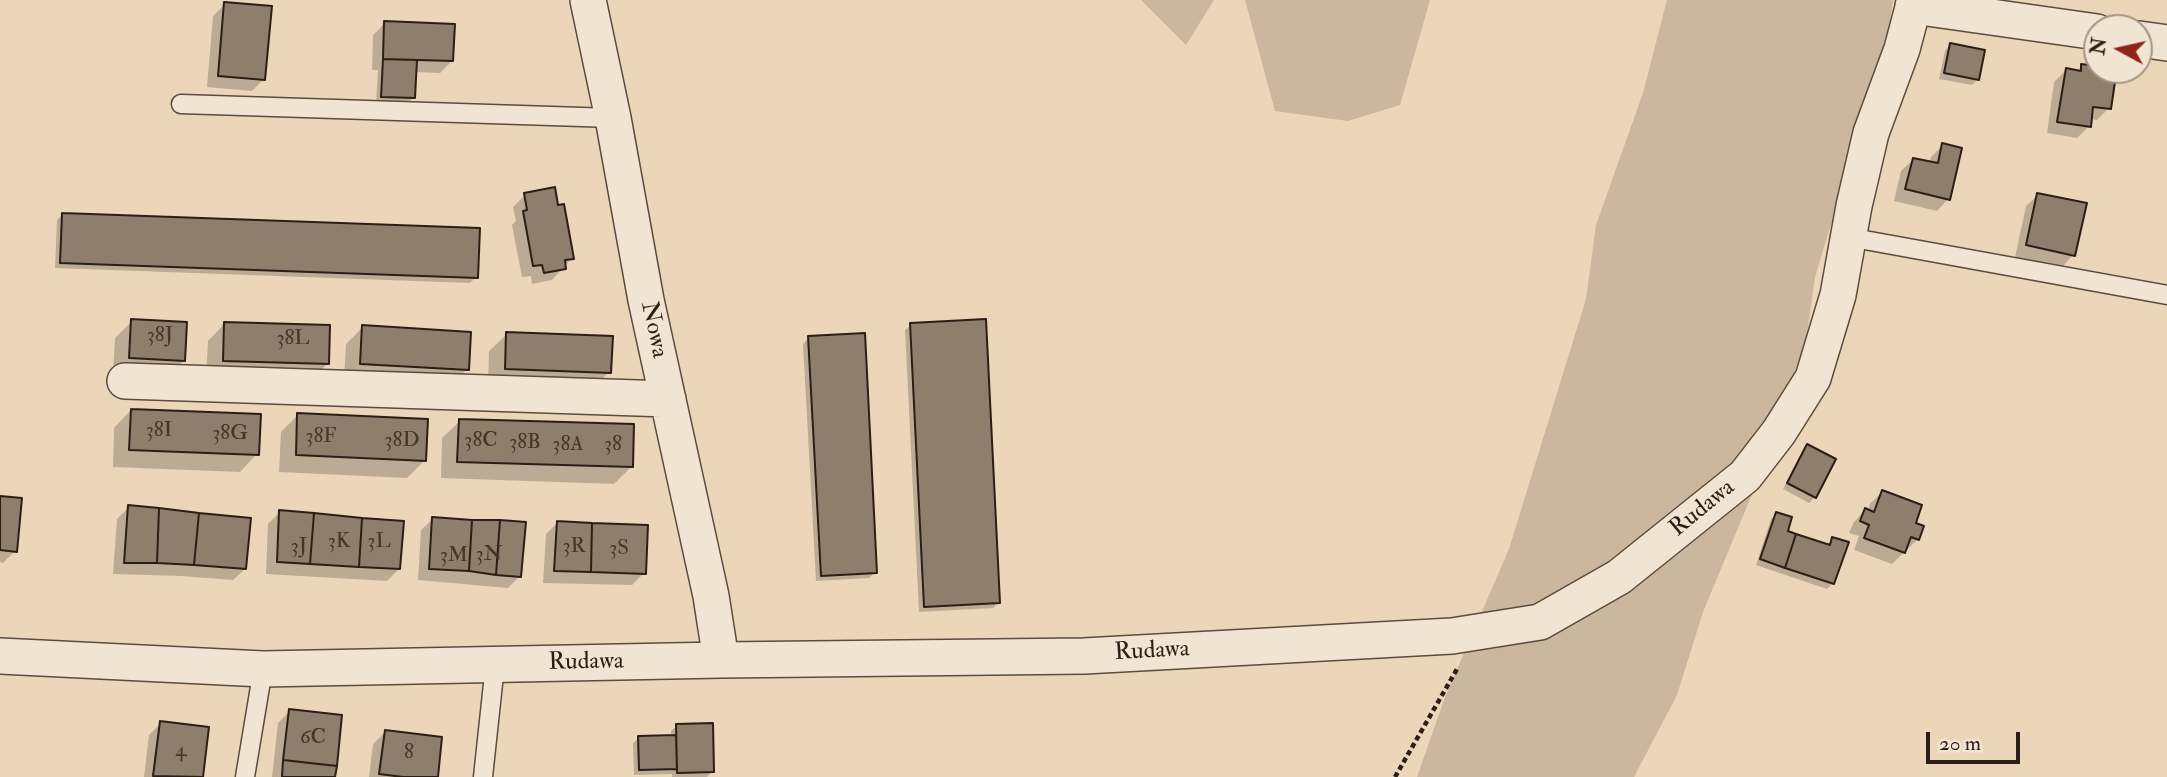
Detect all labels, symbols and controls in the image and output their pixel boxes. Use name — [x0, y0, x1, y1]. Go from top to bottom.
north arrow — [2083, 14, 2153, 84]
text: N — [2086, 36, 2112, 56]
street label: Nowa — [633, 299, 673, 361]
house number: 38J — [147, 323, 173, 349]
house number: 38L — [276, 326, 310, 352]
house number: 38I — [146, 418, 172, 444]
house number: 38G — [212, 421, 248, 447]
house number: 38F — [305, 424, 337, 450]
house number: 38D — [384, 428, 420, 454]
house number: 38C — [464, 428, 498, 454]
house number: 38B — [509, 430, 541, 456]
house number: 38A — [552, 432, 584, 458]
house number: 38 — [604, 432, 622, 458]
street label: Rudawa — [1665, 474, 1741, 544]
house number: 3K — [328, 529, 350, 555]
house number: 3L — [367, 529, 391, 555]
house number: 3J — [291, 534, 307, 560]
house number: 3R — [562, 534, 586, 560]
house number: 3S — [609, 536, 629, 562]
house number: 3N — [476, 542, 502, 568]
house number: 3M — [440, 543, 468, 569]
street label: Rudawa — [1114, 636, 1190, 668]
street label: Rudawa — [548, 648, 624, 678]
scale bar — [1929, 718, 2024, 762]
house number: 6C — [300, 725, 326, 751]
text: 20 m — [1939, 730, 1981, 757]
house number: 4 — [175, 738, 187, 764]
house number: 8 — [404, 740, 414, 766]

